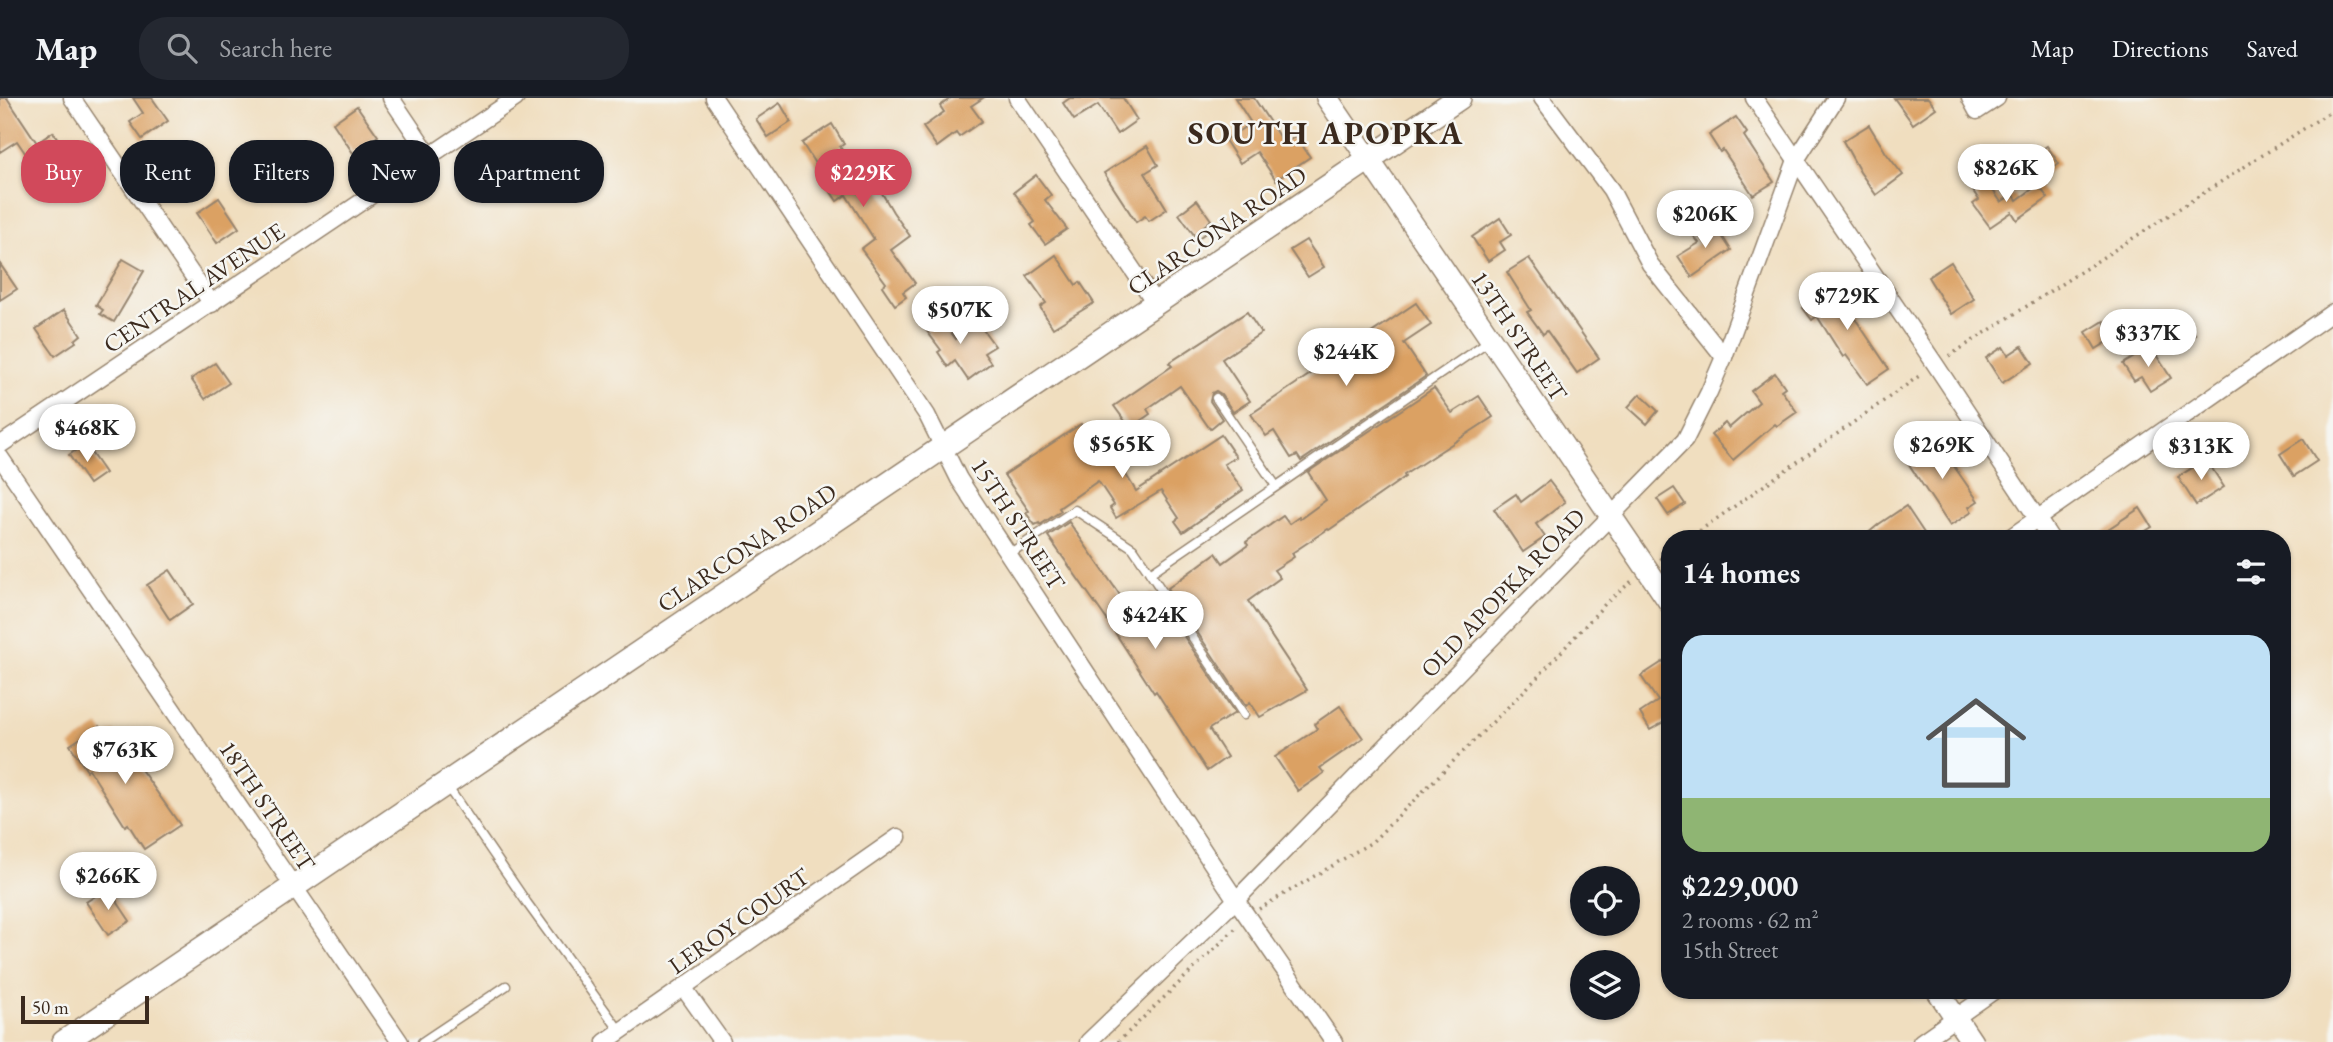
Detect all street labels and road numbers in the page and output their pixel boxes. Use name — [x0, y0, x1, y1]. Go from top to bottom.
street label: CLARCONA ROAD — [1121, 159, 1312, 302]
street label: CENTRAL AVENUE — [97, 215, 290, 360]
street label: 13TH STREET — [1464, 265, 1575, 408]
street label: 15TH STREET — [964, 452, 1073, 596]
street label: CLARCONA ROAD — [651, 476, 842, 619]
street label: OLD APOPKA ROAD — [1414, 501, 1592, 684]
street label: 18TH STREET — [212, 735, 323, 878]
street label: LEROY COURT — [662, 860, 816, 981]

